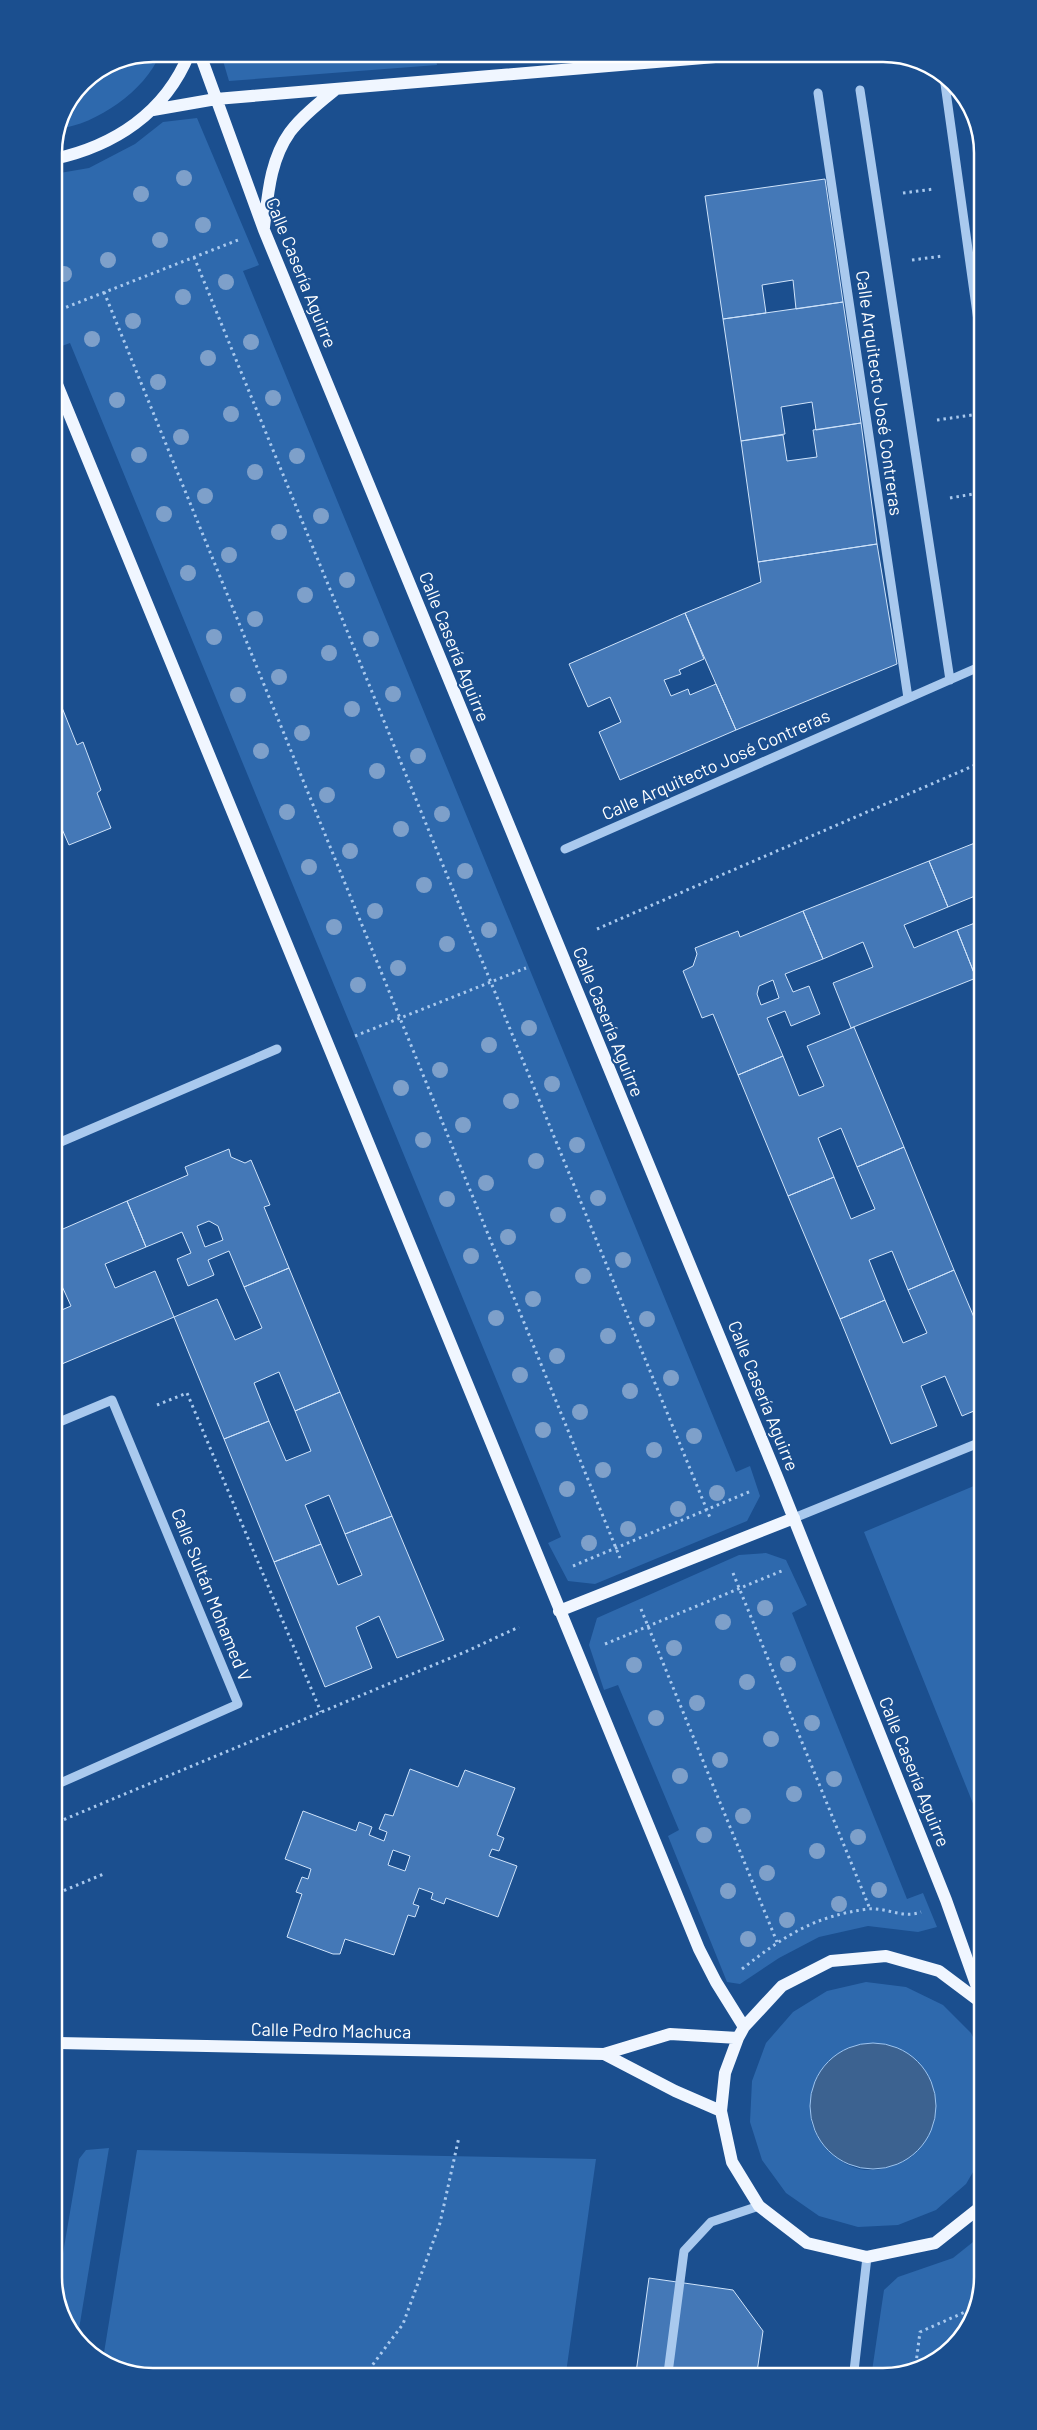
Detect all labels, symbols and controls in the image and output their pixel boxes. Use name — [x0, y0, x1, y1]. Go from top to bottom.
street label: Calle Casería Aguirre — [262, 194, 342, 351]
street label: Calle Arquitecto José Contreras — [852, 269, 908, 517]
street label: Calle Casería Aguirre — [415, 568, 495, 725]
street label: Calle Arquitecto José Contreras — [598, 704, 833, 824]
street label: Calle Casería Aguirre — [569, 943, 649, 1100]
street label: Calle Casería Aguirre — [724, 1317, 804, 1474]
street label: Calle Sultán Mohamed V — [167, 1505, 257, 1685]
street label: Calle Casería Aguirre — [875, 1693, 955, 1850]
street label: Calle Pedro Machuca — [251, 2018, 411, 2042]

